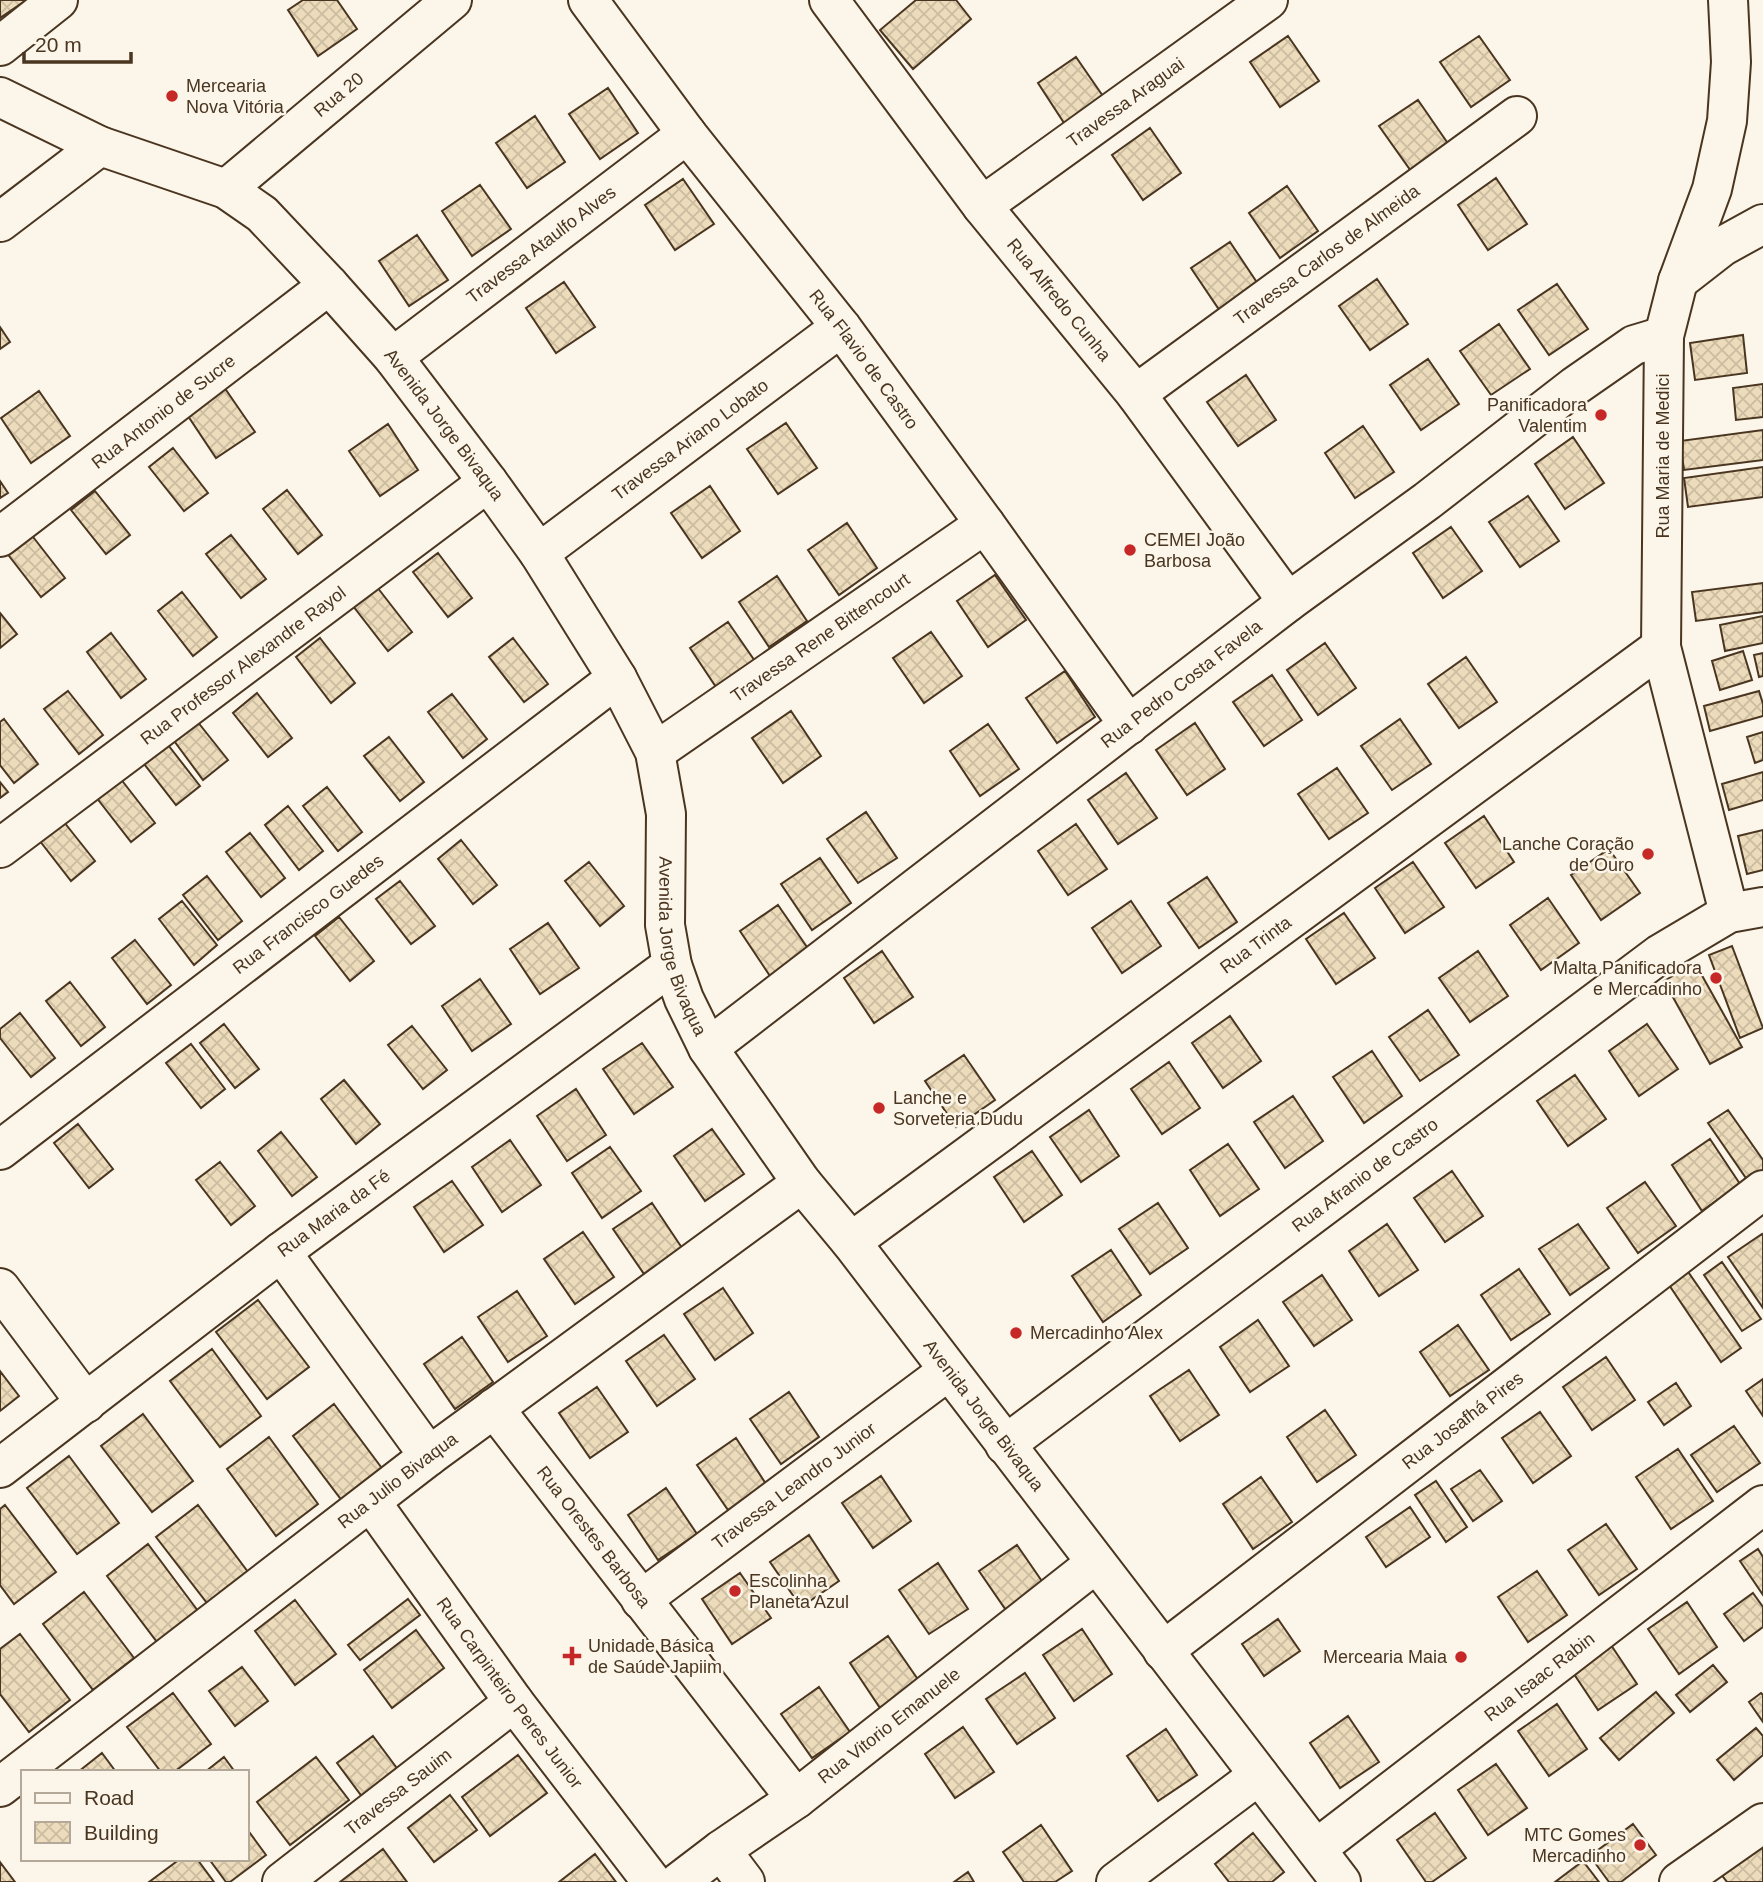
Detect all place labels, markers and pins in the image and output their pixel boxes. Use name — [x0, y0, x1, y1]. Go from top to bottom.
place label: Mercearia Nova Vitória — [186, 76, 285, 117]
marker: Mercearia Nova Vitória — [164, 88, 180, 104]
place label: Panificadora Valentim — [1487, 395, 1588, 436]
marker: Panificadora Valentim — [1593, 407, 1609, 423]
place label: CEMEI João Barbosa — [1144, 530, 1245, 571]
marker: CEMEI João Barbosa — [1122, 542, 1138, 558]
place label: Lanche Coração de Ouro — [1502, 834, 1634, 875]
marker: Lanche Coração de Ouro — [1640, 846, 1656, 862]
place label: Malta Panificadora e Mercadinho — [1553, 958, 1703, 999]
marker: Malta Panificadora e Mercadinho — [1708, 970, 1724, 986]
place label: Lanche e Sorveteria Dudu — [893, 1088, 1023, 1129]
marker: Lanche e Sorveteria Dudu — [871, 1100, 887, 1116]
place label: Mercadinho Alex — [1030, 1323, 1163, 1343]
marker: Mercadinho Alex — [1008, 1325, 1024, 1341]
place label: Escolinha Planeta Azul — [749, 1571, 849, 1612]
marker: Escolinha Planeta Azul — [727, 1583, 743, 1599]
place label: Unidade Básica de Saúde Japiim — [588, 1636, 722, 1677]
marker: Unidade Básica de Saúde Japiim — [562, 1646, 582, 1666]
place label: Mercearia Maia — [1323, 1647, 1448, 1667]
marker: Mercearia Maia — [1453, 1649, 1469, 1665]
place label: MTC Gomes Mercadinho — [1524, 1825, 1626, 1866]
marker: MTC Gomes Mercadinho — [1632, 1837, 1648, 1853]

